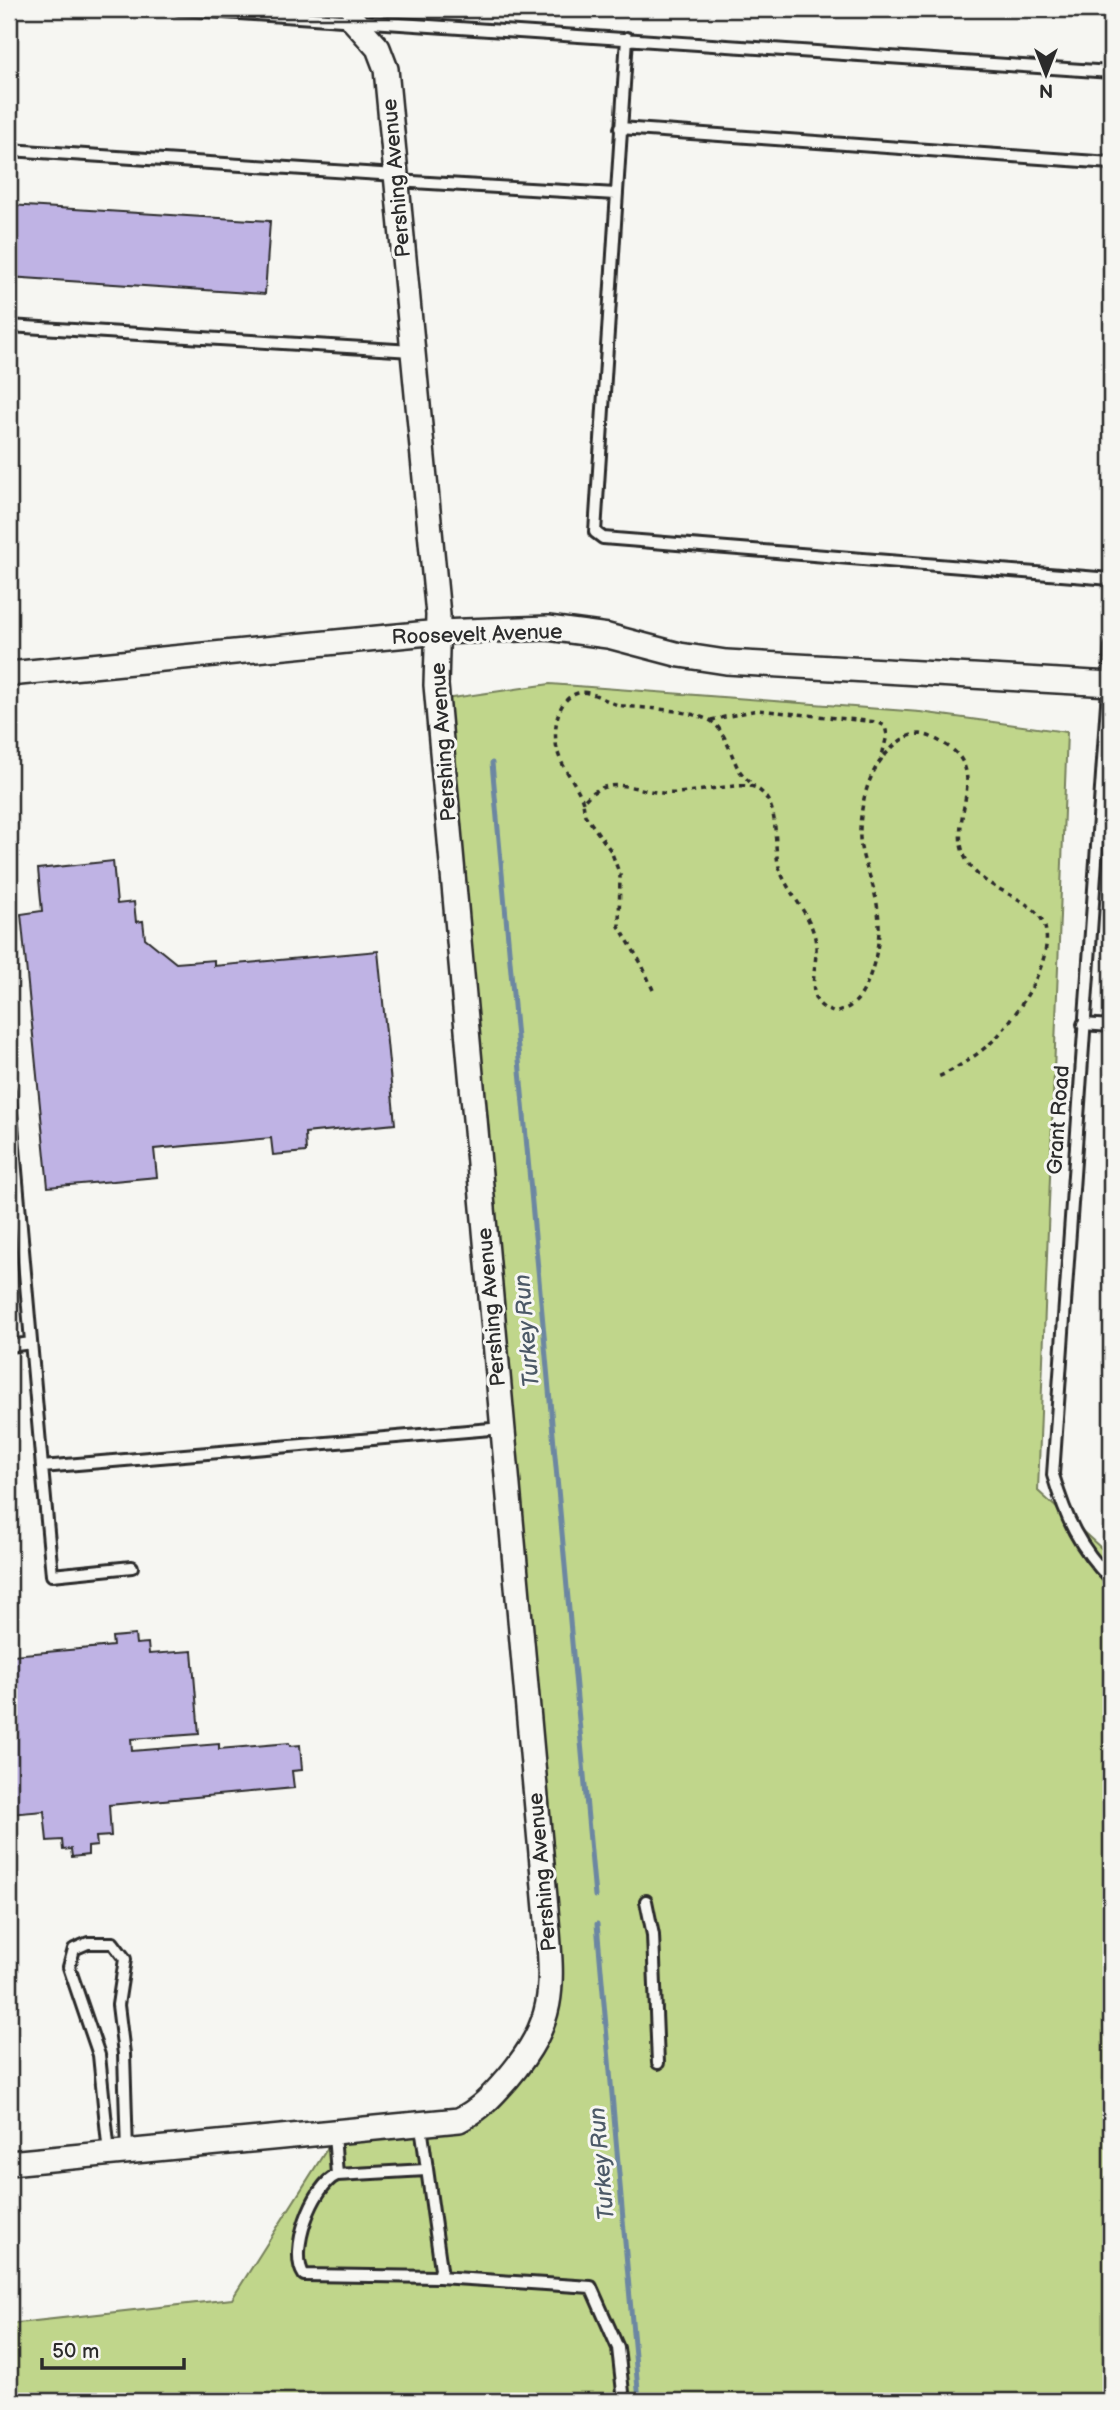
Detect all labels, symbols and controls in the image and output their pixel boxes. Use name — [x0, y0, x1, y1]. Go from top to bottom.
north arrow — [1012, 38, 1082, 108]
text: N — [1039, 78, 1053, 101]
street label: Pershing Avenue — [377, 97, 416, 258]
street label: Roosevelt Avenue — [391, 619, 563, 650]
street label: Pershing Avenue — [425, 662, 462, 822]
street label: Grant Road — [1042, 1065, 1075, 1176]
street label: Pershing Avenue — [472, 1226, 511, 1387]
water label: Turkey Run — [508, 1273, 546, 1389]
street label: Pershing Avenue — [523, 1791, 562, 1952]
water label: Turkey Run — [583, 2106, 621, 2222]
scale bar — [42, 2326, 184, 2370]
text: 50 m — [52, 2339, 99, 2364]

